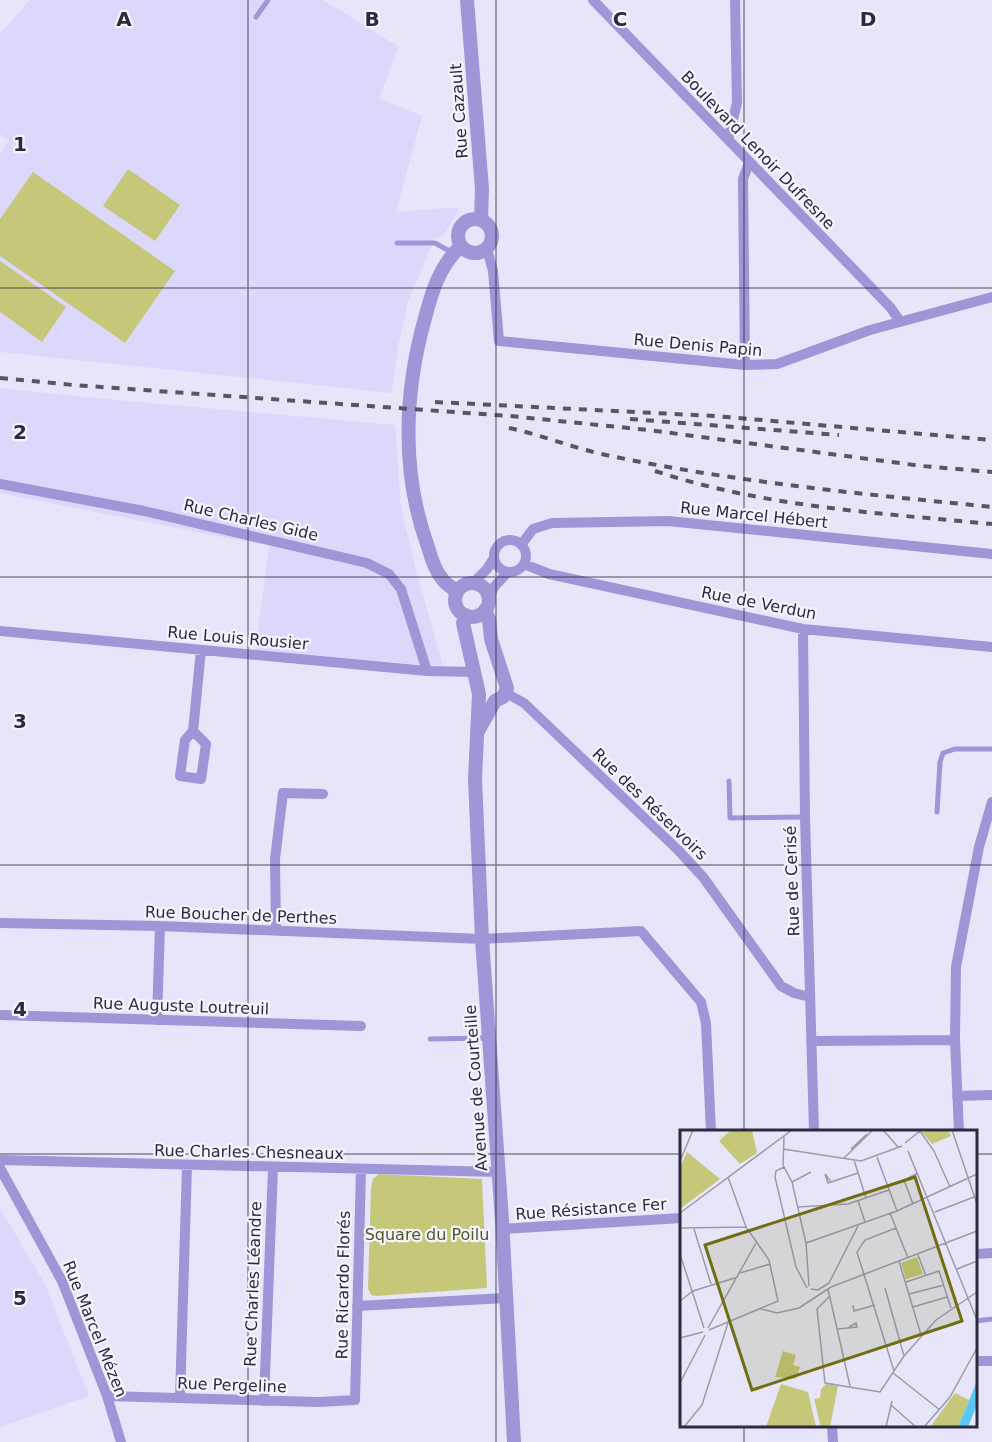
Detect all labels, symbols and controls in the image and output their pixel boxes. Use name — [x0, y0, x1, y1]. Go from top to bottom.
text: A — [116, 7, 132, 31]
text: B — [364, 7, 380, 31]
text: C — [613, 7, 627, 31]
text: D — [860, 7, 876, 31]
street label: Rue Cazault — [446, 63, 472, 159]
street label: Boulevard Lenoir Dufresne — [677, 67, 839, 233]
text: 1 — [13, 132, 27, 156]
street label: Rue Denis Papin — [633, 330, 763, 360]
text: 2 — [13, 420, 27, 444]
street label: Rue Charles Gide — [182, 495, 320, 545]
street label: Rue Marcel Hébert — [679, 498, 829, 532]
street label: Rue de Verdun — [700, 583, 818, 623]
street label: Rue Louis Rousier — [167, 622, 310, 654]
text: 3 — [13, 709, 27, 733]
street label: Rue des Réservoirs — [589, 744, 711, 864]
street label: Rue de Cerisé — [781, 825, 803, 937]
street label: Rue Boucher de Perthes — [145, 902, 337, 928]
street label: Rue Auguste Loutreuil — [93, 993, 269, 1019]
text: 4 — [13, 997, 27, 1021]
street label: Avenue de Courteille — [461, 1004, 491, 1172]
inset map — [680, 1130, 977, 1427]
street label: Rue Charles Chesneaux — [154, 1141, 344, 1163]
street label: Rue Résistance Fer — [515, 1194, 668, 1224]
street label: Rue Charles Léandre — [241, 1201, 265, 1367]
street label: Rue Ricardo Florés — [332, 1210, 354, 1360]
park label: Square du Poilu — [365, 1225, 489, 1244]
street label: Rue Marcel Mézen — [59, 1258, 131, 1400]
text: 5 — [13, 1286, 27, 1310]
street label: Rue Pergeline — [177, 1374, 287, 1396]

